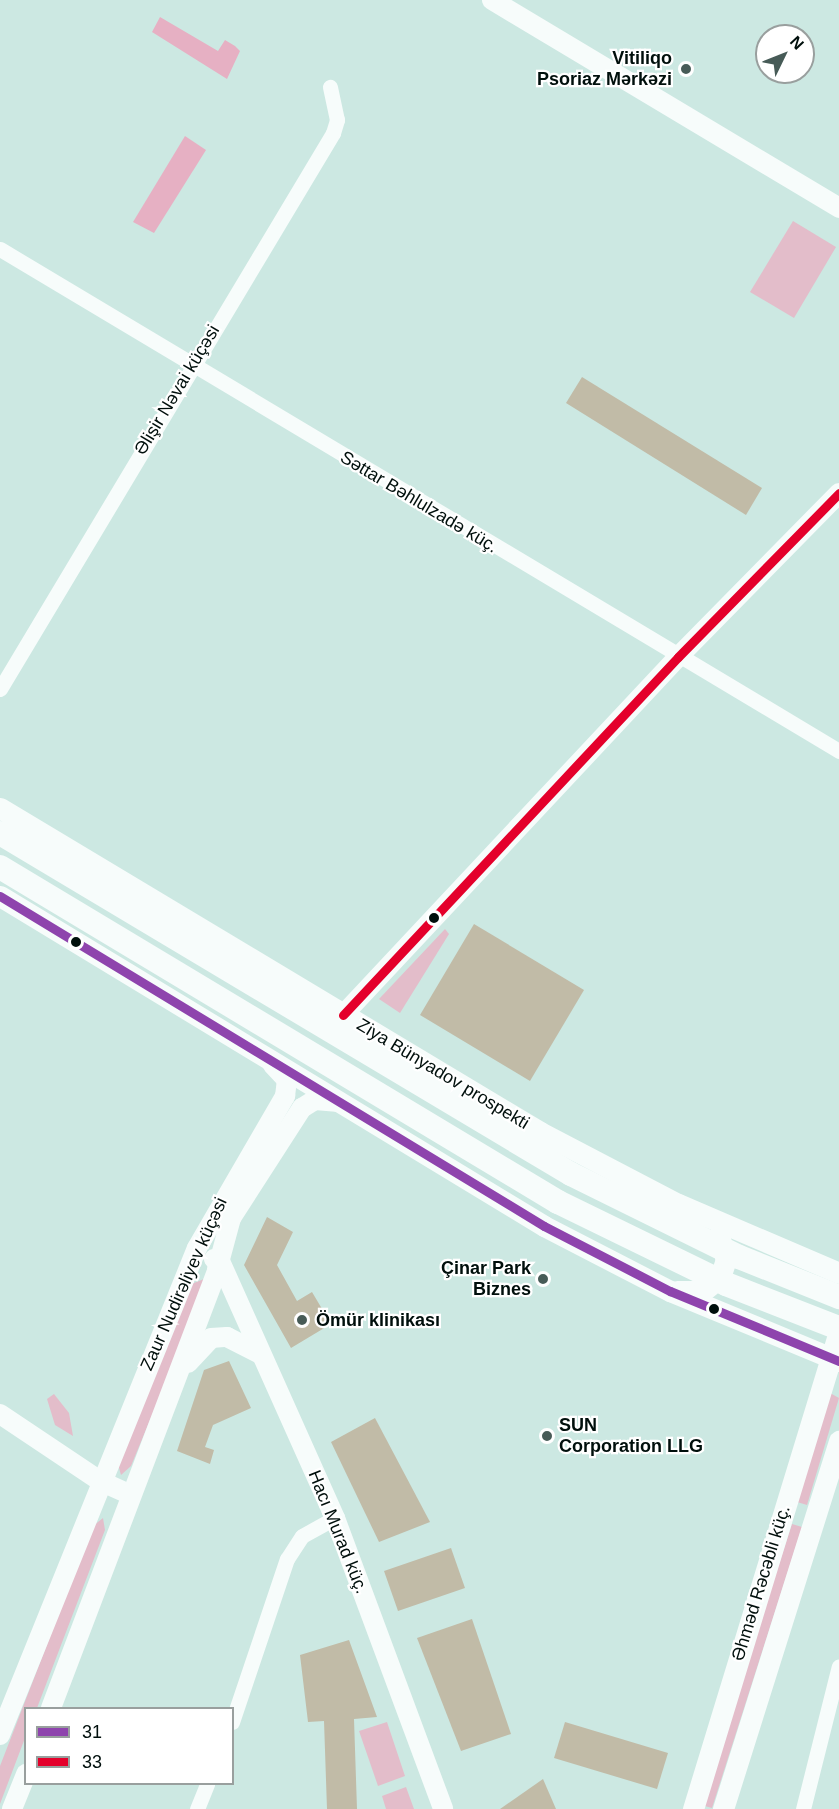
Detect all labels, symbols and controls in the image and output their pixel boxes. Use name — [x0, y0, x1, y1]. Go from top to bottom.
north arrow — [755, 24, 815, 84]
text: N — [787, 33, 807, 53]
place label: Vitiliqo Psoriaz Mərkəzi — [537, 48, 672, 90]
marker: Vitiliqo Psoriaz Mərkəzi — [677, 60, 695, 78]
street label: Əlişir Nəvai küçəsi — [130, 321, 224, 459]
street label: Səttar Bəhlulzadə küç. — [336, 446, 502, 558]
unlabelled marker — [428, 912, 440, 924]
unlabelled marker — [70, 936, 82, 948]
street label: Ziya Bünyadov prospekti — [353, 1014, 533, 1134]
street label: Zaur Nudirəliyev küçəsi — [136, 1194, 232, 1374]
place label: Çinar Park Biznes — [441, 1258, 531, 1300]
marker: Çinar Park Biznes — [536, 1272, 550, 1286]
unlabelled marker — [708, 1303, 720, 1315]
place label: Ömür klinikası — [316, 1309, 440, 1331]
marker: Ömür klinikası — [293, 1311, 311, 1329]
place label: SUN Corporation LLG — [559, 1415, 703, 1458]
marker: SUN Corporation LLG — [540, 1429, 554, 1443]
street label: Hacı Murad küç. — [303, 1467, 373, 1597]
street label: Əhməd Rəcəbli küç. — [727, 1503, 795, 1663]
legend — [24, 1707, 234, 1785]
text: 31 — [82, 1722, 102, 1742]
text: 33 — [82, 1752, 102, 1772]

